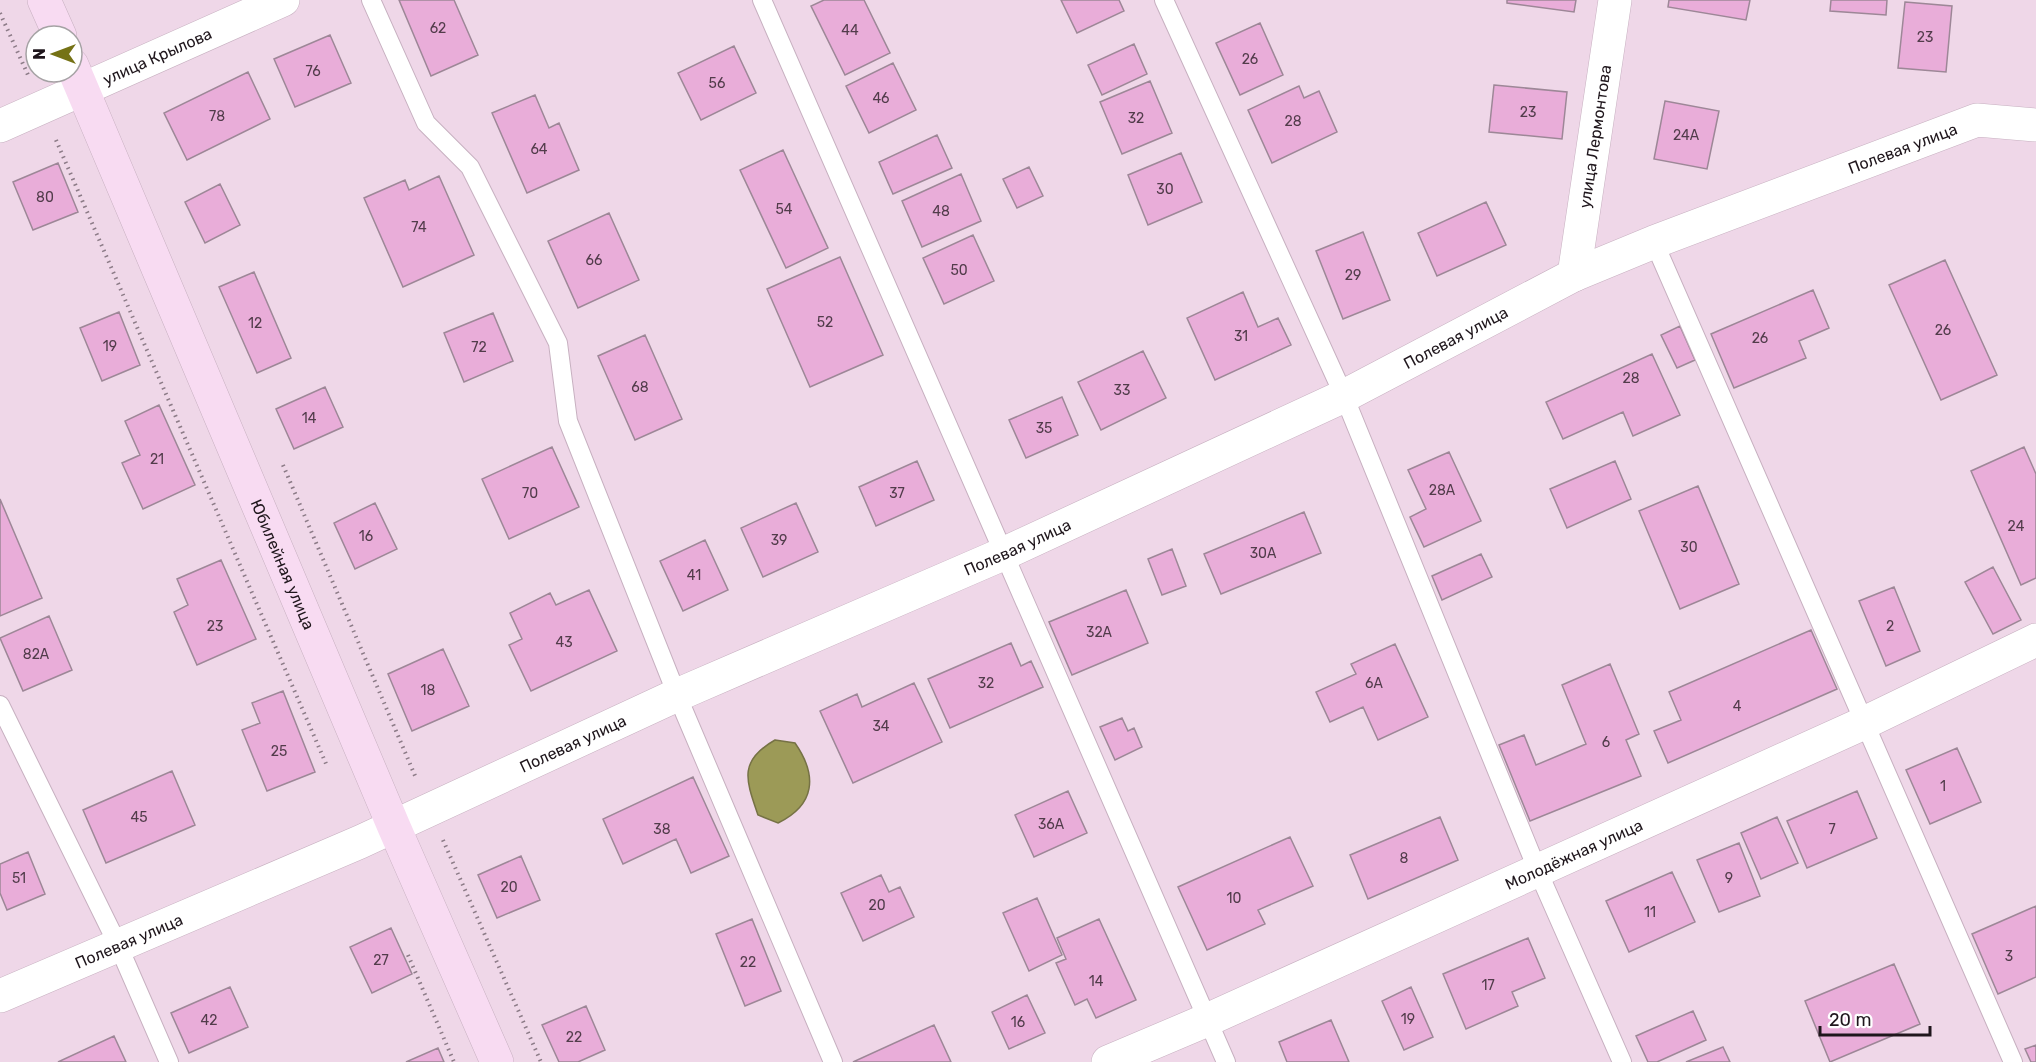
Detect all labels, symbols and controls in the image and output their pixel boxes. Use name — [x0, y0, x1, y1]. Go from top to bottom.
house number: 62 — [430, 20, 446, 37]
house number: 44 — [841, 22, 859, 39]
north arrow — [24, 24, 84, 84]
street label: улица Крылова — [100, 24, 215, 89]
house number: 23 — [1917, 29, 1933, 46]
text: N — [30, 48, 49, 60]
house number: 26 — [1242, 51, 1258, 68]
house number: 76 — [305, 63, 321, 80]
street label: улица Лермонтова — [1575, 64, 1615, 210]
house number: 56 — [709, 75, 725, 92]
house number: 46 — [872, 90, 890, 107]
house number: 23 — [1520, 104, 1536, 121]
house number: 78 — [209, 108, 225, 125]
house number: 32 — [1128, 110, 1144, 127]
house number: 28 — [1284, 113, 1302, 130]
street label: Полевая улица — [1845, 119, 1960, 178]
house number: 24А — [1673, 127, 1700, 144]
house number: 64 — [530, 141, 548, 158]
house number: 30 — [1156, 181, 1174, 198]
house number: 80 — [36, 189, 54, 206]
house number: 54 — [775, 201, 793, 218]
house number: 48 — [932, 203, 950, 220]
house number: 74 — [411, 219, 427, 236]
house number: 66 — [586, 252, 602, 269]
house number: 50 — [950, 262, 968, 279]
house number: 29 — [1345, 267, 1361, 284]
street label: Полевая улица — [1400, 303, 1511, 373]
house number: 52 — [817, 314, 833, 331]
house number: 12 — [248, 315, 262, 332]
house number: 26 — [1935, 322, 1951, 339]
house number: 31 — [1234, 328, 1248, 345]
house number: 26 — [1752, 330, 1768, 347]
house number: 19 — [103, 338, 117, 355]
house number: 72 — [471, 339, 487, 356]
house number: 28 — [1622, 370, 1640, 387]
house number: 68 — [631, 379, 649, 396]
house number: 33 — [1114, 382, 1130, 399]
house number: 14 — [302, 410, 317, 427]
house number: 35 — [1036, 420, 1052, 437]
house number: 21 — [150, 451, 164, 468]
house number: 28А — [1429, 482, 1456, 499]
house number: 70 — [522, 485, 538, 502]
house number: 37 — [889, 485, 905, 502]
street label: Юбилейная улица — [247, 496, 318, 632]
street label: Полевая улица — [961, 515, 1074, 580]
house number: 24 — [2008, 518, 2025, 535]
house number: 16 — [359, 528, 373, 545]
house number: 39 — [771, 532, 787, 549]
house number: 30 — [1680, 539, 1698, 556]
house number: 30А — [1250, 545, 1277, 562]
house number: 41 — [687, 567, 701, 584]
house number: 23 — [207, 618, 223, 635]
house number: 2 — [1886, 618, 1894, 635]
house number: 32А — [1086, 624, 1113, 641]
house number: 43 — [555, 634, 573, 651]
house number: 82А — [23, 646, 50, 663]
house number: 32 — [978, 675, 994, 692]
house number: 6А — [1365, 675, 1384, 692]
house number: 18 — [421, 682, 436, 699]
house number: 4 — [1733, 698, 1742, 715]
street label: Полевая улица — [517, 711, 629, 777]
house number: 34 — [872, 718, 890, 735]
house number: 6 — [1602, 734, 1610, 751]
house number: 25 — [271, 743, 287, 760]
house number: 1 — [1940, 778, 1946, 795]
house number: 45 — [130, 809, 148, 826]
street label: Молодёжная улица — [1502, 815, 1646, 894]
house number: 36А — [1038, 816, 1065, 833]
house number: 38 — [653, 821, 671, 838]
house number: 7 — [1828, 821, 1836, 838]
house number: 8 — [1400, 850, 1409, 867]
house number: 51 — [12, 870, 26, 887]
house number: 9 — [1725, 870, 1733, 887]
house number: 20 — [500, 879, 518, 896]
house number: 10 — [1227, 890, 1242, 907]
house number: 20 — [868, 897, 886, 914]
house number: 11 — [1644, 904, 1656, 921]
street label: Полевая улица — [72, 910, 186, 973]
house number: 3 — [2005, 948, 2013, 965]
house number: 27 — [373, 952, 389, 969]
house number: 22 — [740, 954, 756, 971]
house number: 14 — [1089, 973, 1104, 990]
house number: 17 — [1481, 977, 1495, 994]
scale bar — [1820, 999, 1930, 1037]
text: 20 m — [1829, 1009, 1871, 1031]
house number: 19 — [1401, 1011, 1415, 1028]
house number: 42 — [201, 1012, 217, 1029]
house number: 16 — [1011, 1014, 1025, 1031]
house number: 22 — [566, 1029, 582, 1046]

